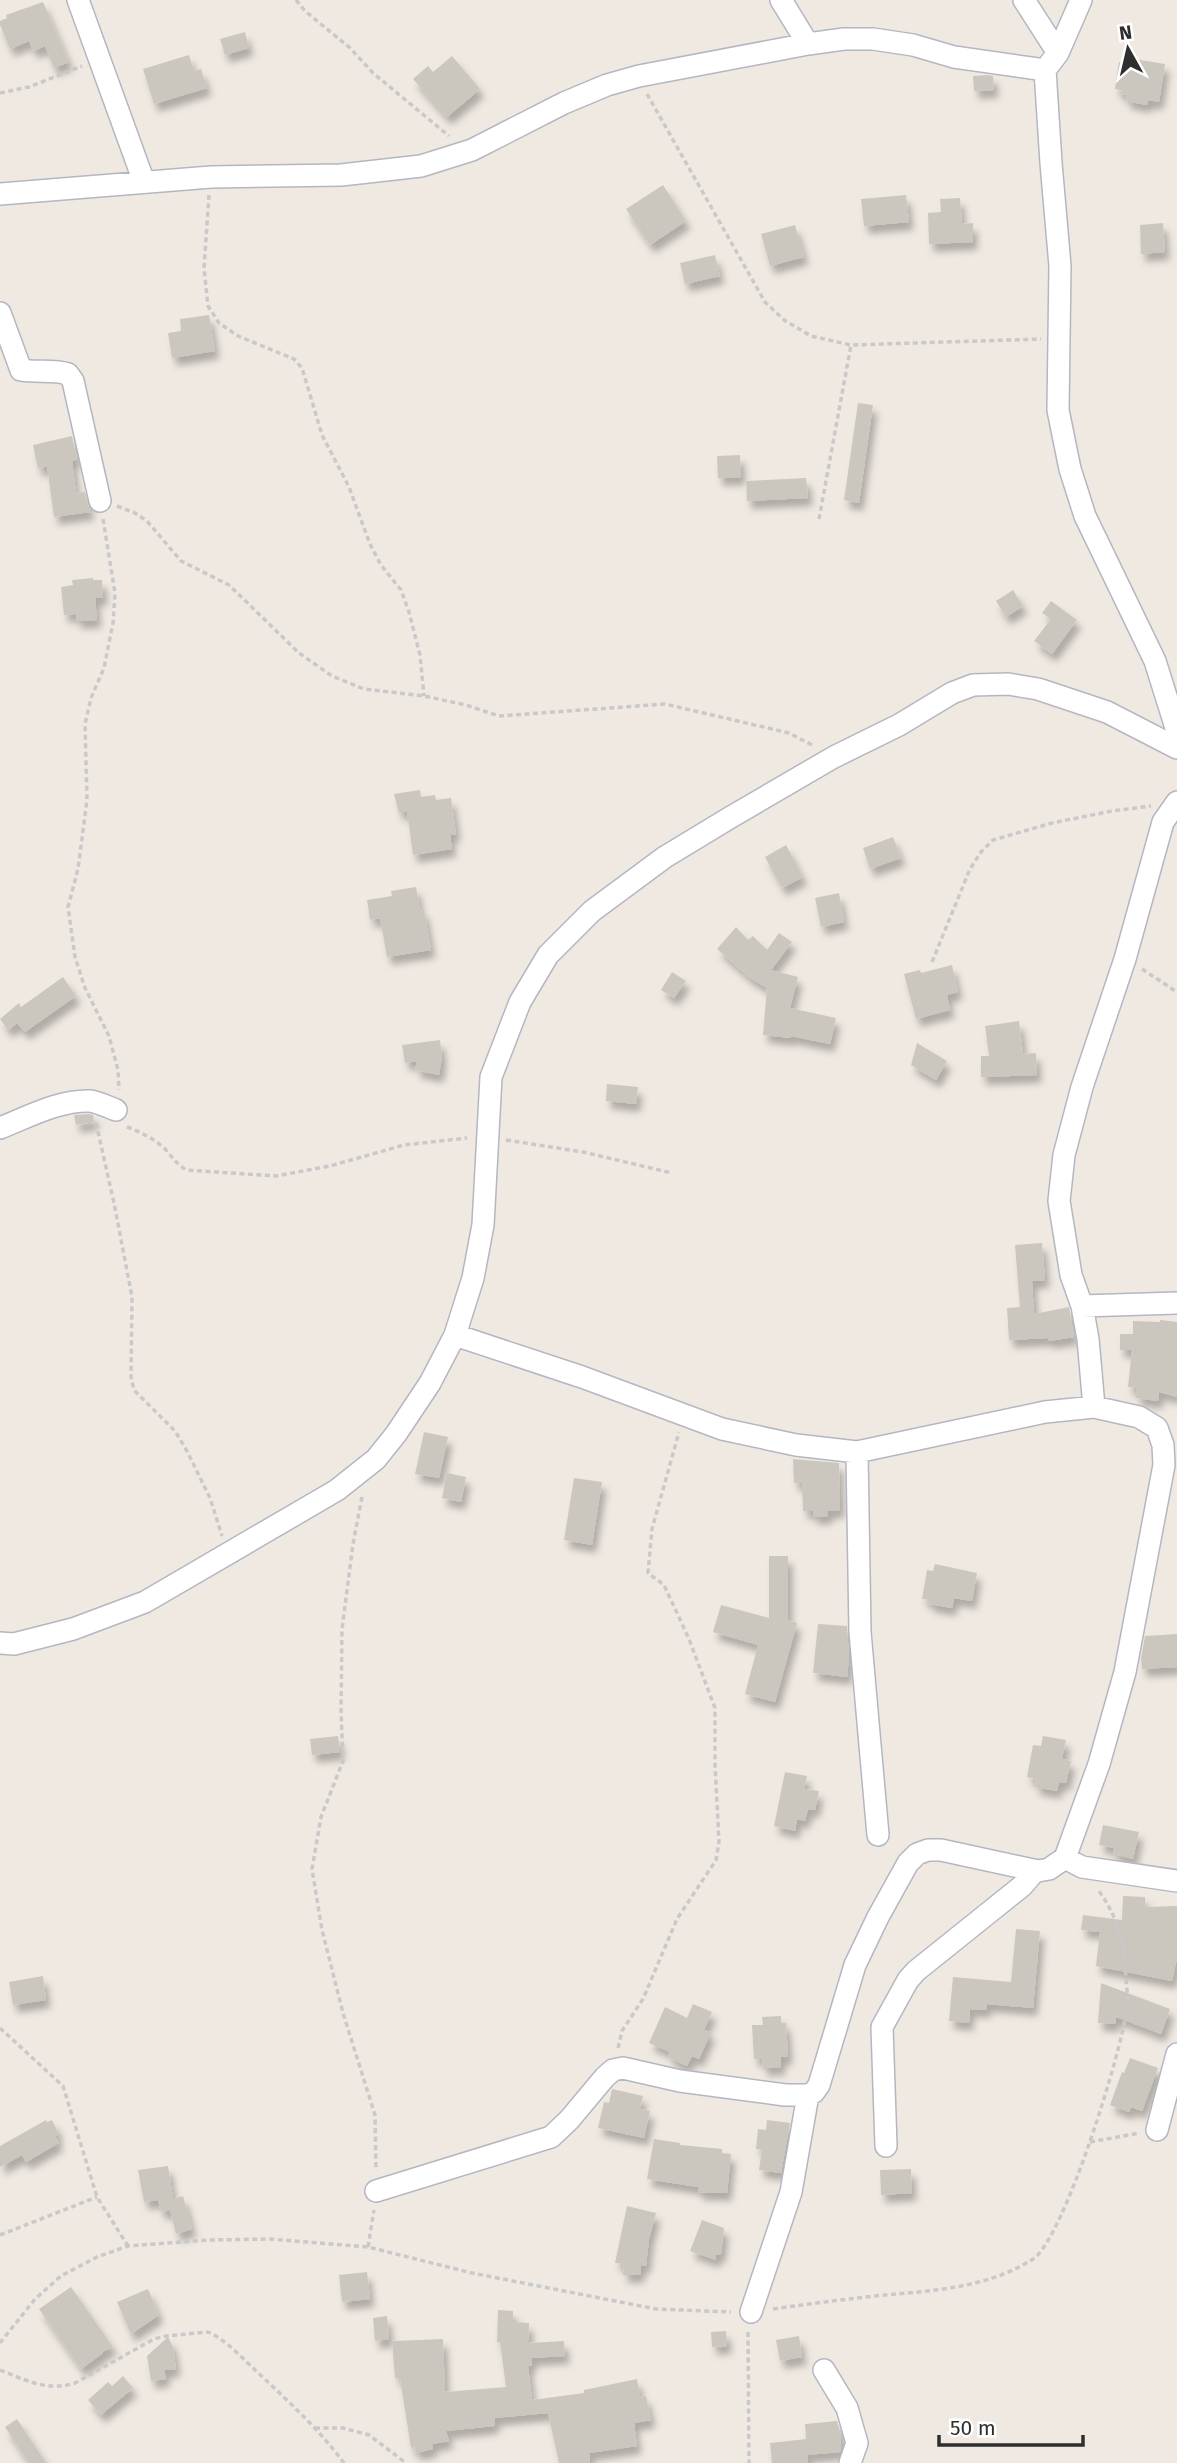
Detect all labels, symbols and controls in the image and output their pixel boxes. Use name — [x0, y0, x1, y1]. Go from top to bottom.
north arrow — [1093, 14, 1163, 84]
text: N — [1118, 20, 1134, 45]
scale bar — [939, 2404, 1082, 2448]
text: 50 m — [950, 2415, 996, 2441]

